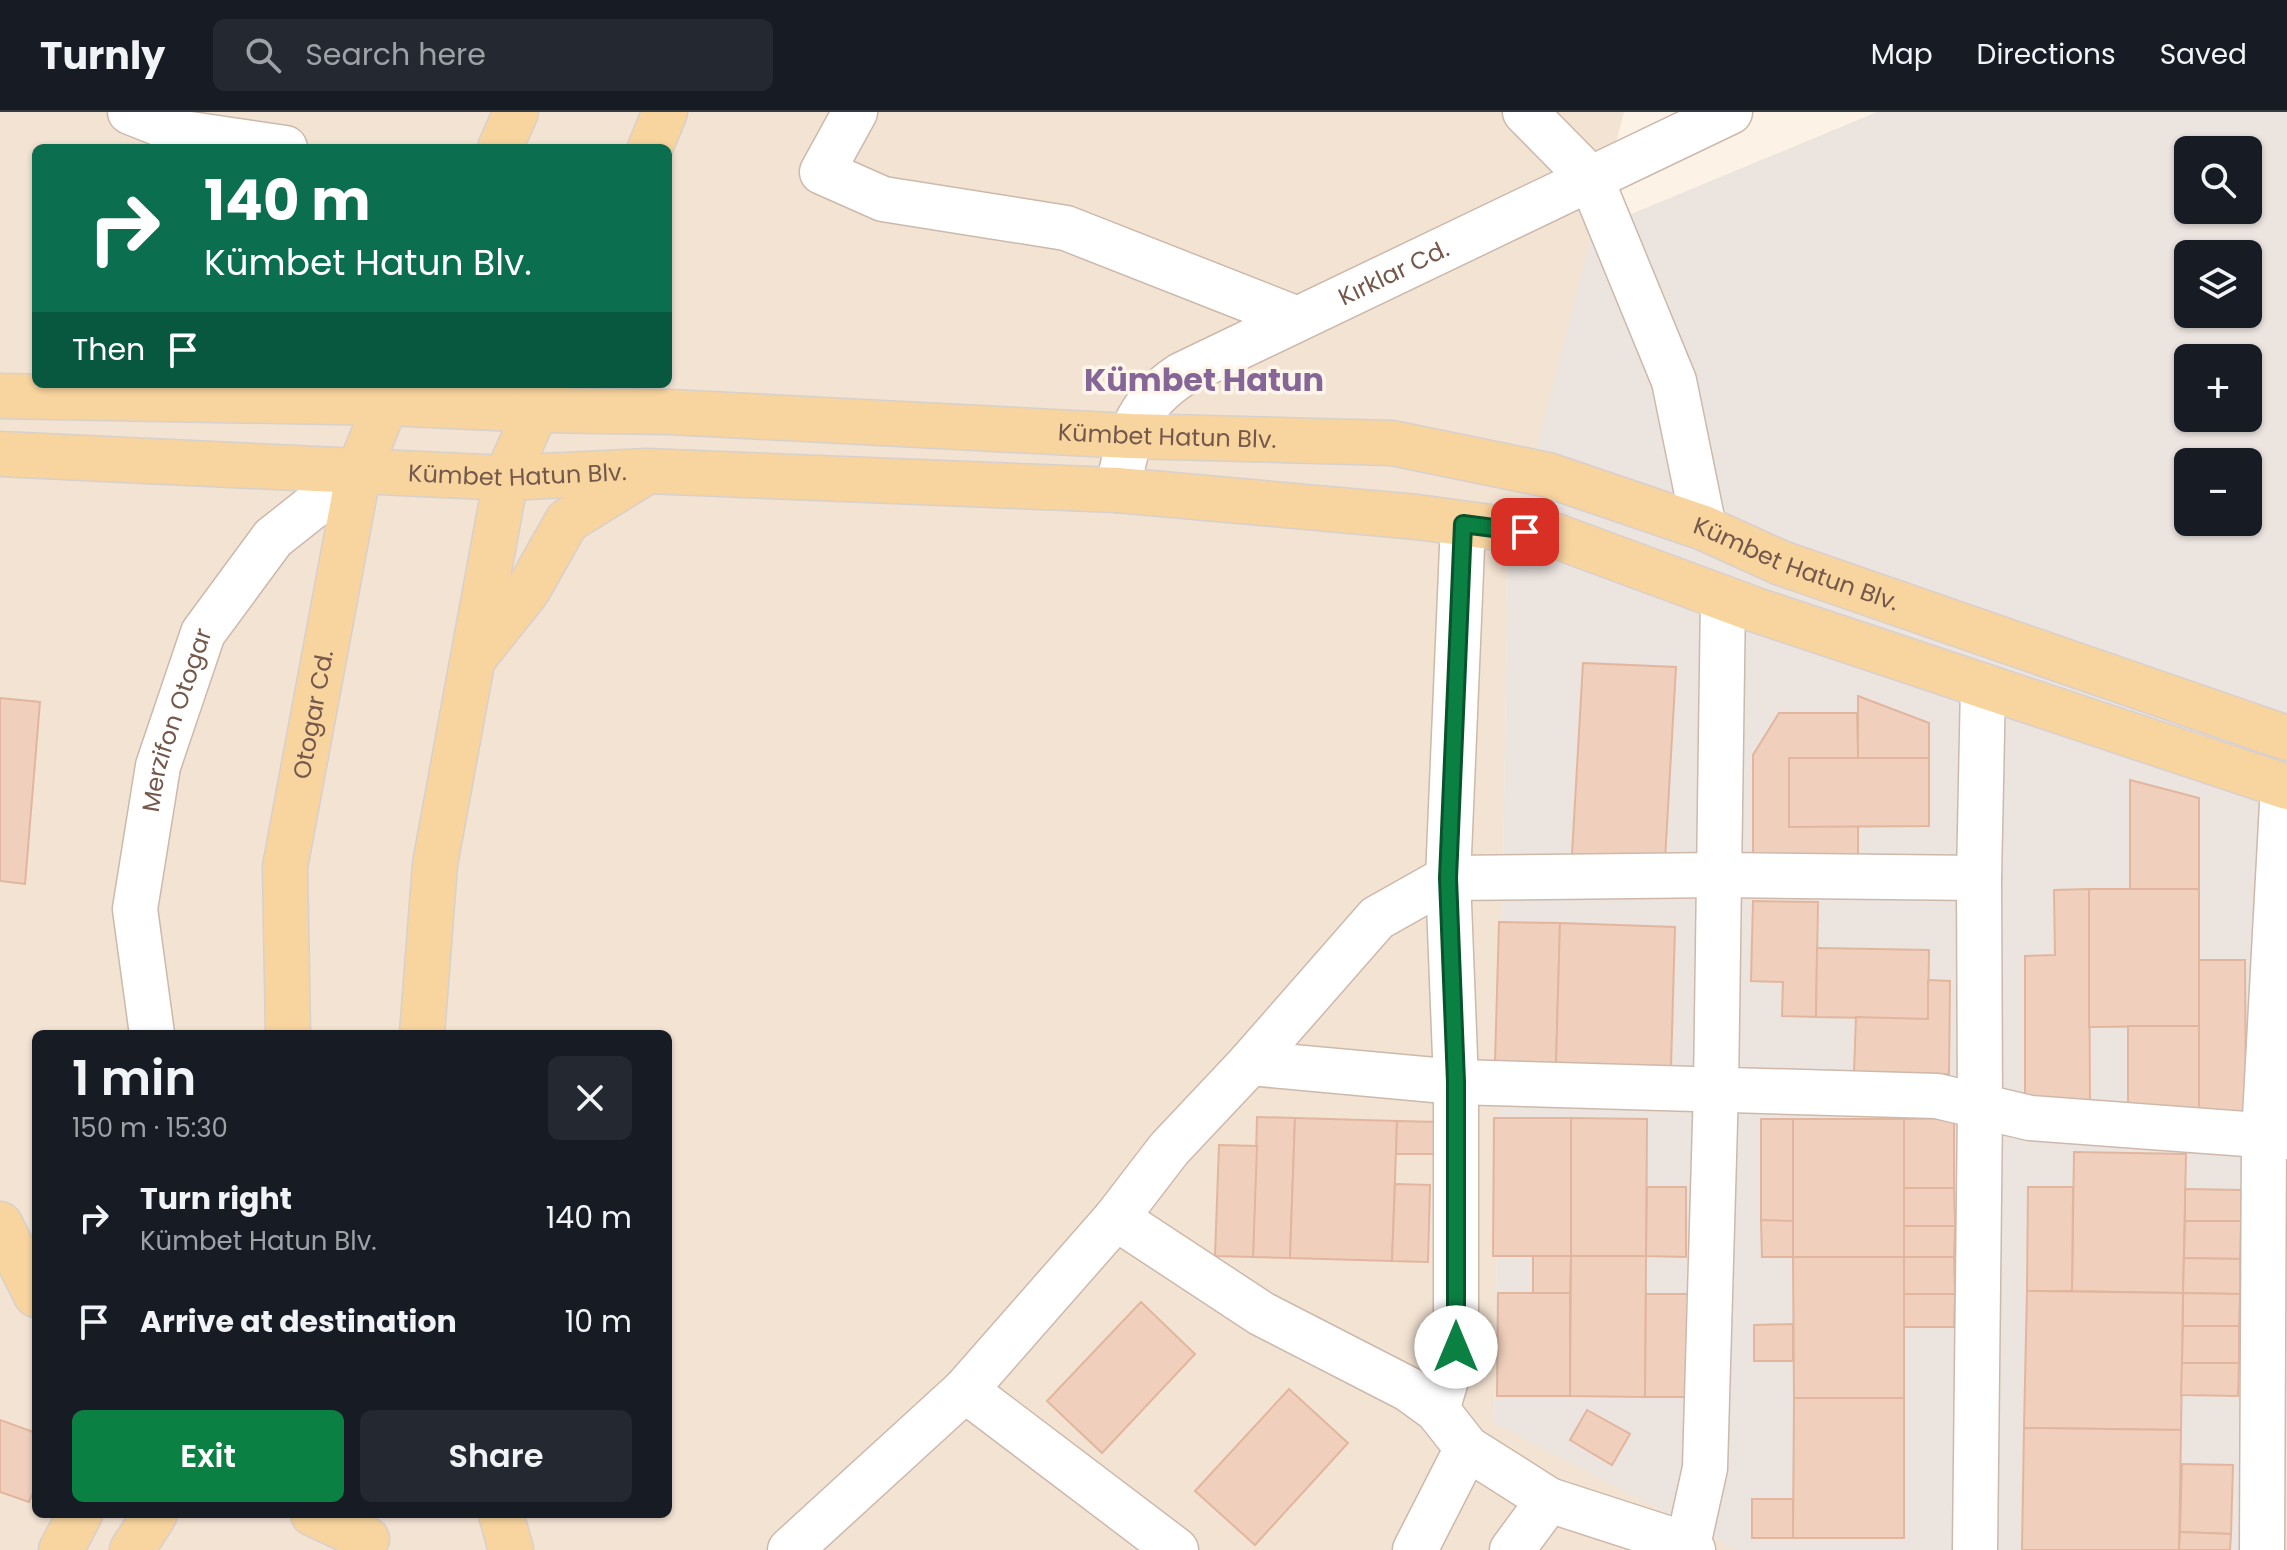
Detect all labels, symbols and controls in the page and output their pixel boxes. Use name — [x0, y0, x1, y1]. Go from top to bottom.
search box — [213, 19, 773, 91]
text: Turnly — [40, 29, 165, 82]
icon: search — [241, 33, 285, 77]
text: Search here — [305, 33, 486, 76]
text: Map — [1871, 35, 1933, 74]
text: Directions — [1977, 35, 2116, 74]
text: Saved — [2160, 35, 2247, 74]
map controls — [2174, 136, 2262, 536]
button: search — [2174, 136, 2262, 224]
text: 140 m — [204, 161, 371, 240]
icon: right — [72, 176, 176, 280]
street label: Kırklar Cd. — [1333, 232, 1454, 313]
text: Kümbet Hatun Blv. — [204, 237, 532, 288]
button: layers — [2174, 240, 2262, 328]
text: Then — [72, 328, 145, 371]
icon: arrive — [161, 328, 205, 372]
button: + — [2174, 344, 2262, 432]
district label: Kümbet Hatun — [1084, 357, 1324, 402]
street label: Kümbet Hatun Blv. — [1057, 415, 1277, 456]
button: − — [2174, 448, 2262, 536]
street label: Kümbet Hatun Blv. — [407, 455, 627, 494]
pin — [1491, 498, 1559, 566]
street label: Kümbet Hatun Blv. — [1689, 509, 1904, 619]
icon: arrive — [1503, 510, 1547, 554]
street label: Merzifon Otogar — [134, 624, 219, 814]
street label: Otogar Cd. — [285, 647, 341, 782]
text: 1 min — [72, 1045, 196, 1112]
button: close — [548, 1056, 632, 1140]
text: 150 m · 15:30 — [72, 1110, 228, 1146]
text: Turn right — [140, 1177, 292, 1220]
icon: right — [72, 1196, 116, 1240]
text: 140 m — [546, 1196, 632, 1239]
text: Kümbet Hatun Blv. — [140, 1223, 377, 1259]
icon: arrive — [72, 1300, 116, 1344]
text: Arrive at destination — [140, 1300, 457, 1343]
text: 10 m — [565, 1300, 632, 1343]
position arrow — [1414, 1305, 1498, 1389]
button: Exit — [72, 1410, 344, 1502]
button: Share — [360, 1410, 632, 1502]

